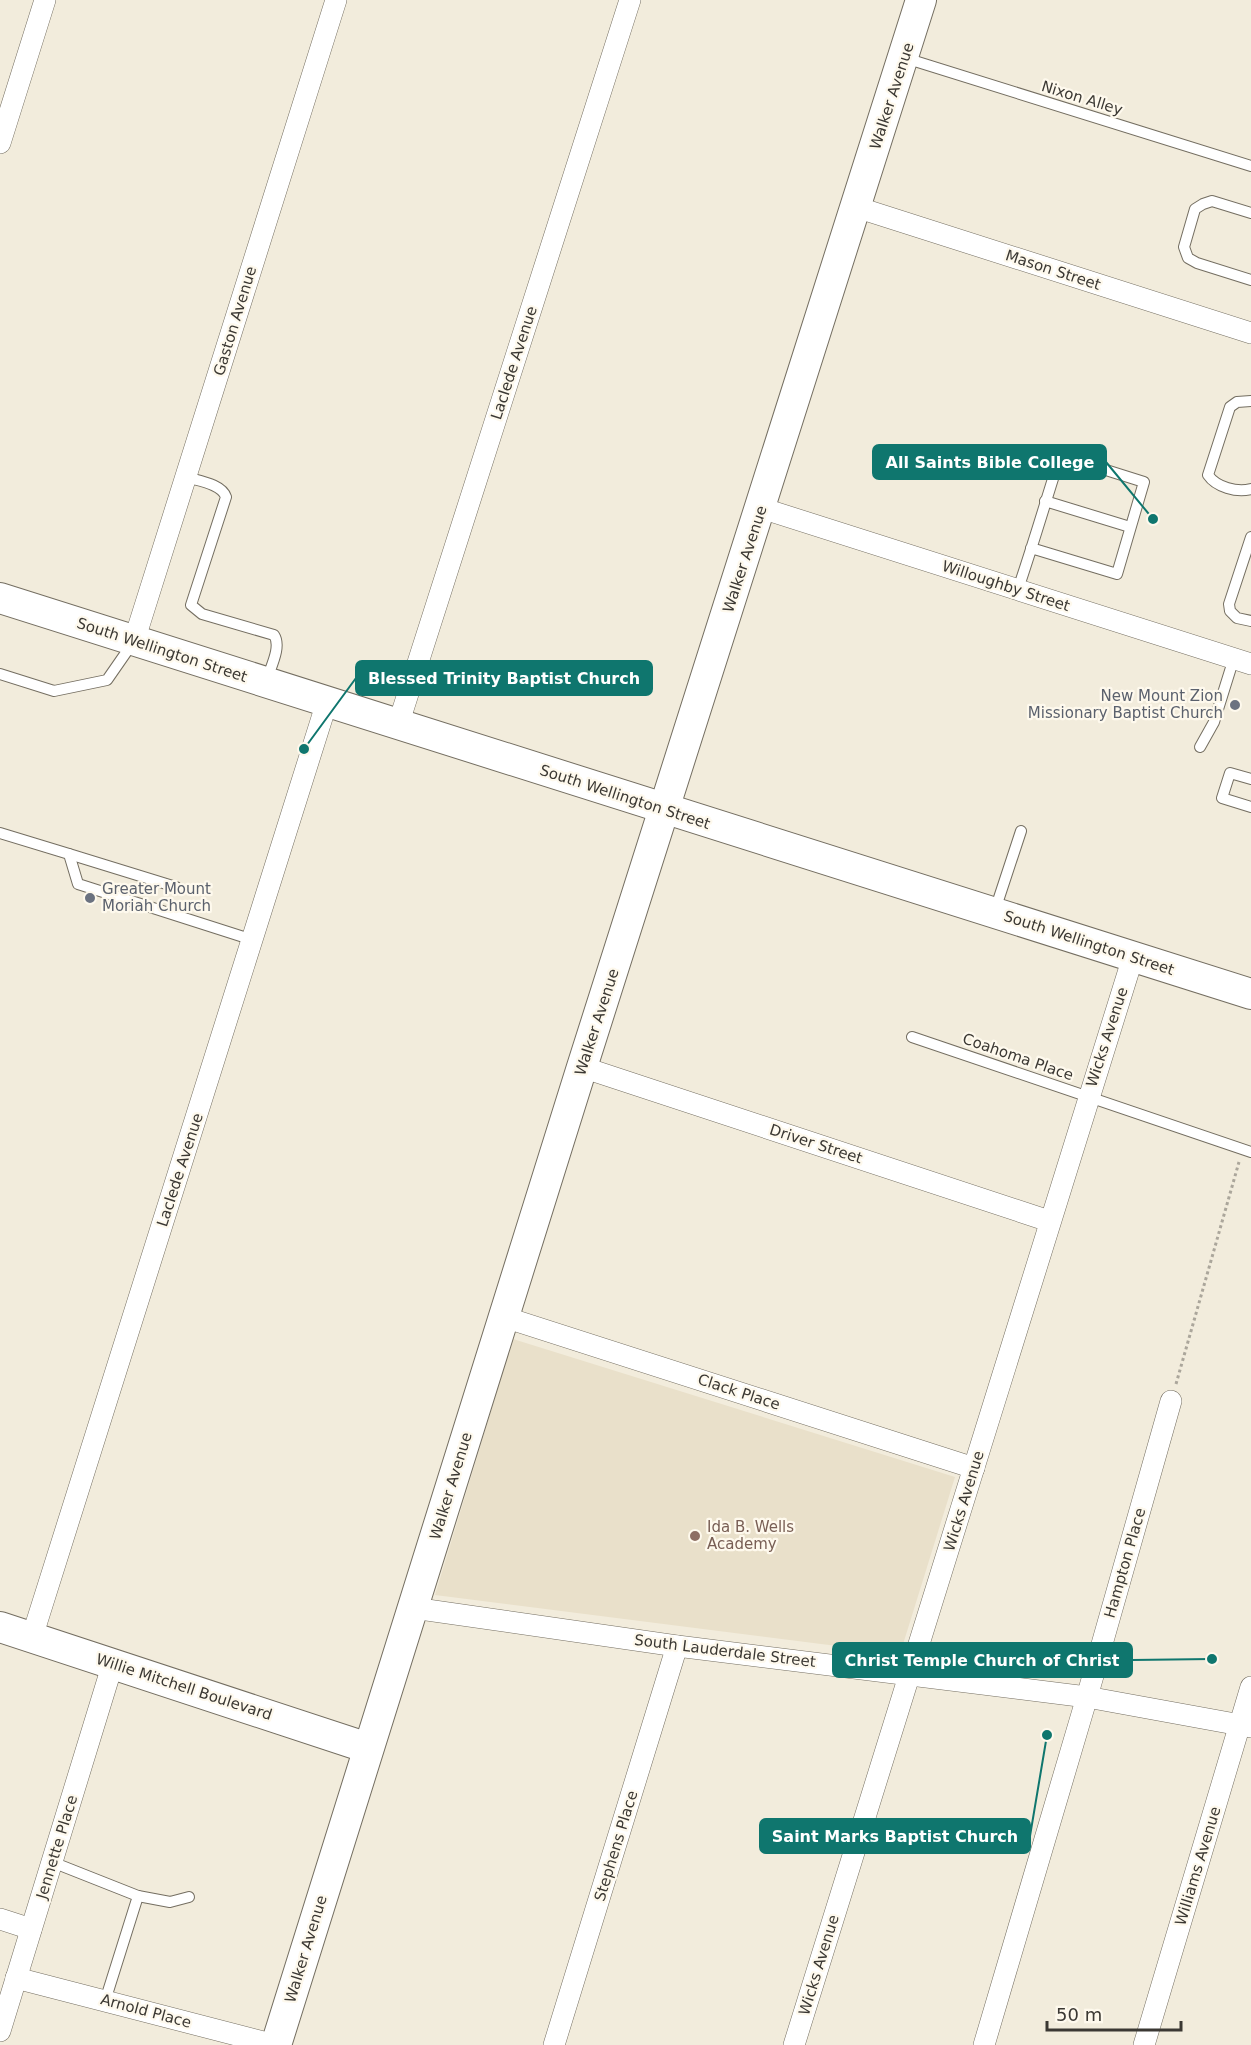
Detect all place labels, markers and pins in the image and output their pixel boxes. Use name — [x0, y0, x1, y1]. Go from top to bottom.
callout: All Saints Bible College — [873, 445, 1106, 479]
callout: Blessed Trinity Baptist Church — [356, 661, 652, 695]
place label: New Mount Zion Missionary Baptist Church — [1028, 687, 1223, 722]
marker: New Mount Zion Missionary Baptist Church — [1228, 698, 1242, 712]
place label: Greater Mount Moriah Church — [102, 880, 211, 915]
marker: Greater Mount Moriah Church — [83, 891, 97, 905]
place label: Ida B. Wells Academy — [707, 1518, 794, 1553]
marker: Ida B. Wells Academy — [688, 1529, 702, 1543]
callout: Christ Temple Church of Christ — [833, 1643, 1132, 1677]
callout: Saint Marks Baptist Church — [760, 1819, 1030, 1853]

